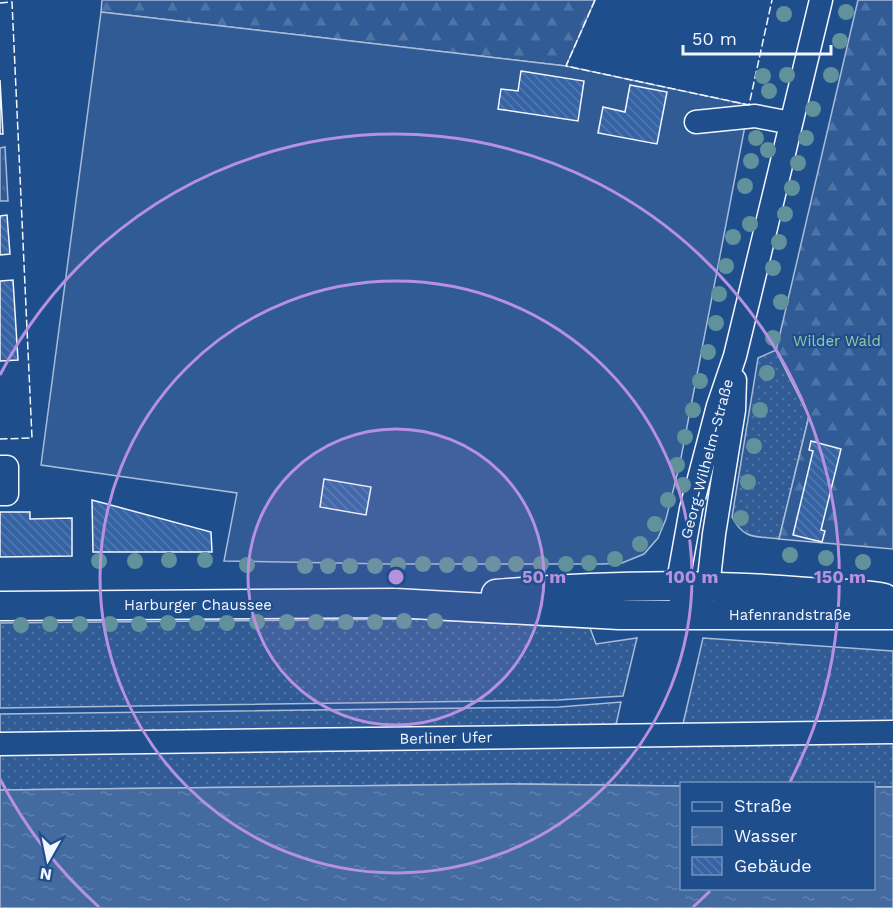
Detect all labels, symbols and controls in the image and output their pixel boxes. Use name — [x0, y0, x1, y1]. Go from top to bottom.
scale bar — [683, 18, 832, 56]
text: 50 m — [692, 28, 737, 49]
park label: Wilder Wald — [793, 332, 881, 350]
street label: Georg-Wilhelm-Straße — [677, 377, 737, 541]
text: 50 m — [522, 566, 566, 587]
text: 100 m — [665, 566, 719, 587]
text: 150 m — [814, 566, 866, 587]
centre of rings — [386, 567, 406, 587]
street label: Harburger Chaussee — [124, 596, 272, 614]
street label: Hafenrandstraße — [729, 606, 851, 624]
street label: Berliner Ufer — [399, 728, 493, 748]
legend — [680, 782, 875, 890]
text: Straße — [734, 795, 792, 816]
text: Wasser — [734, 825, 797, 846]
north arrow — [18, 830, 78, 890]
text: Gebäude — [734, 855, 812, 876]
text: N — [38, 864, 53, 885]

